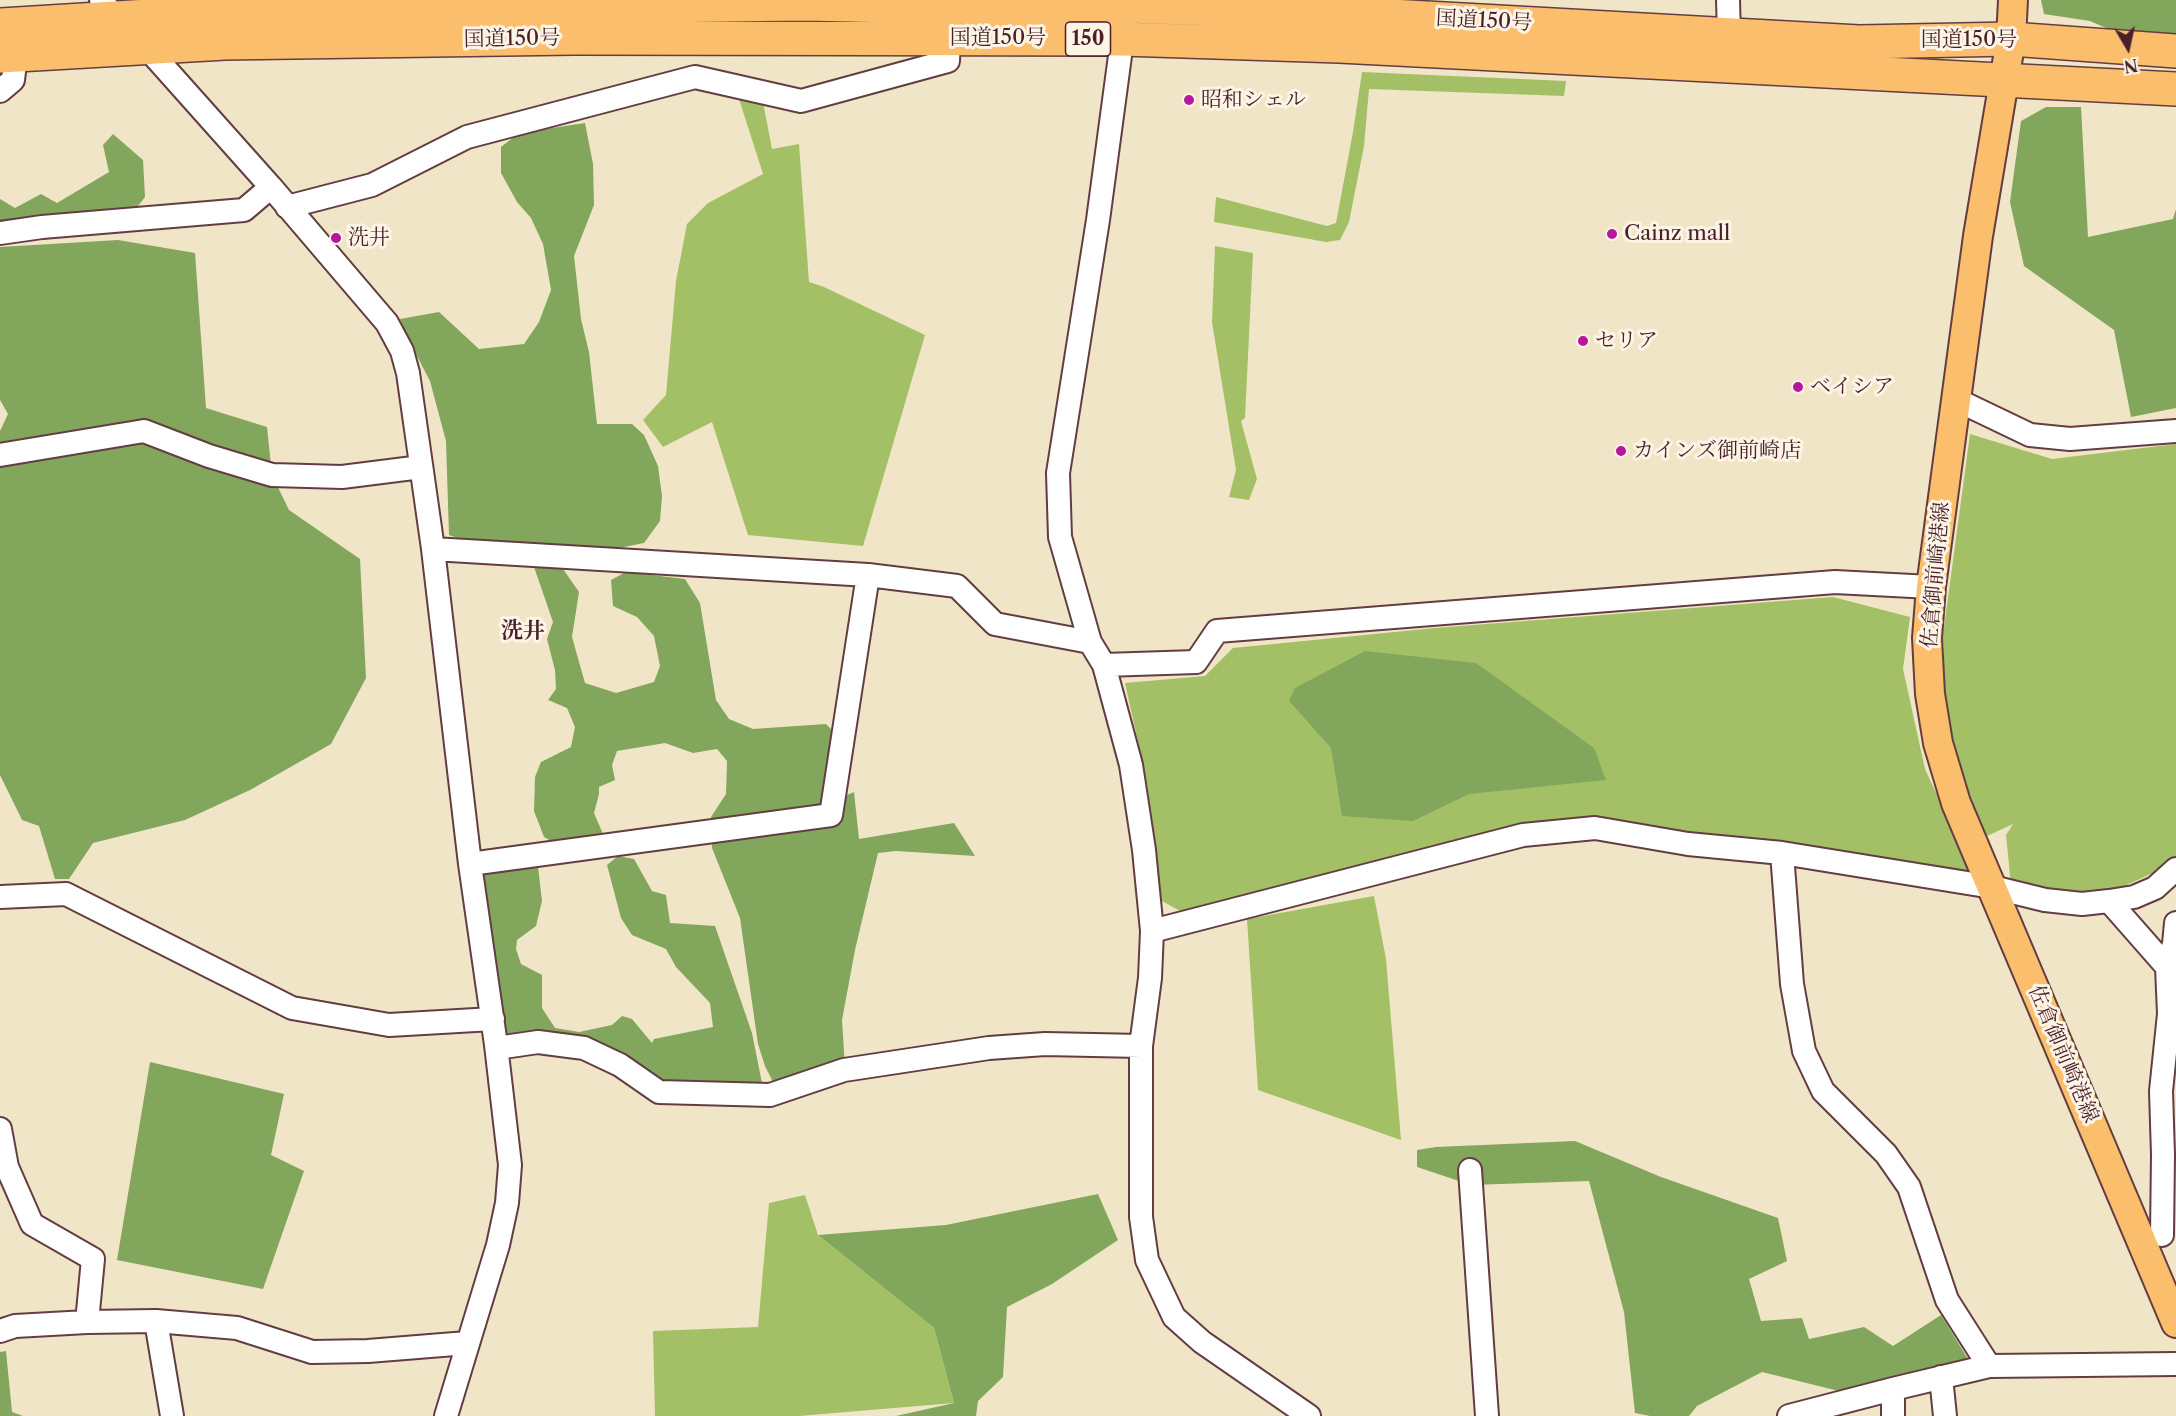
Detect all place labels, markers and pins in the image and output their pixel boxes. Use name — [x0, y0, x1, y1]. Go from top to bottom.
place label: 昭和シェル — [1201, 87, 1306, 113]
marker: 昭和シェル — [1182, 93, 1196, 107]
place label: Cainz mall — [1624, 221, 1730, 247]
place label: 洗井 — [348, 225, 390, 251]
marker: Cainz mall — [1605, 227, 1619, 241]
marker: 洗井 — [329, 231, 343, 245]
place label: セリア — [1595, 328, 1658, 354]
marker: セリア — [1576, 334, 1590, 348]
place label: ベイシア — [1810, 374, 1894, 400]
marker: ベイシア — [1791, 380, 1805, 394]
place label: カインズ御前崎店 — [1633, 438, 1801, 464]
marker: カインズ御前崎店 — [1614, 444, 1628, 458]

